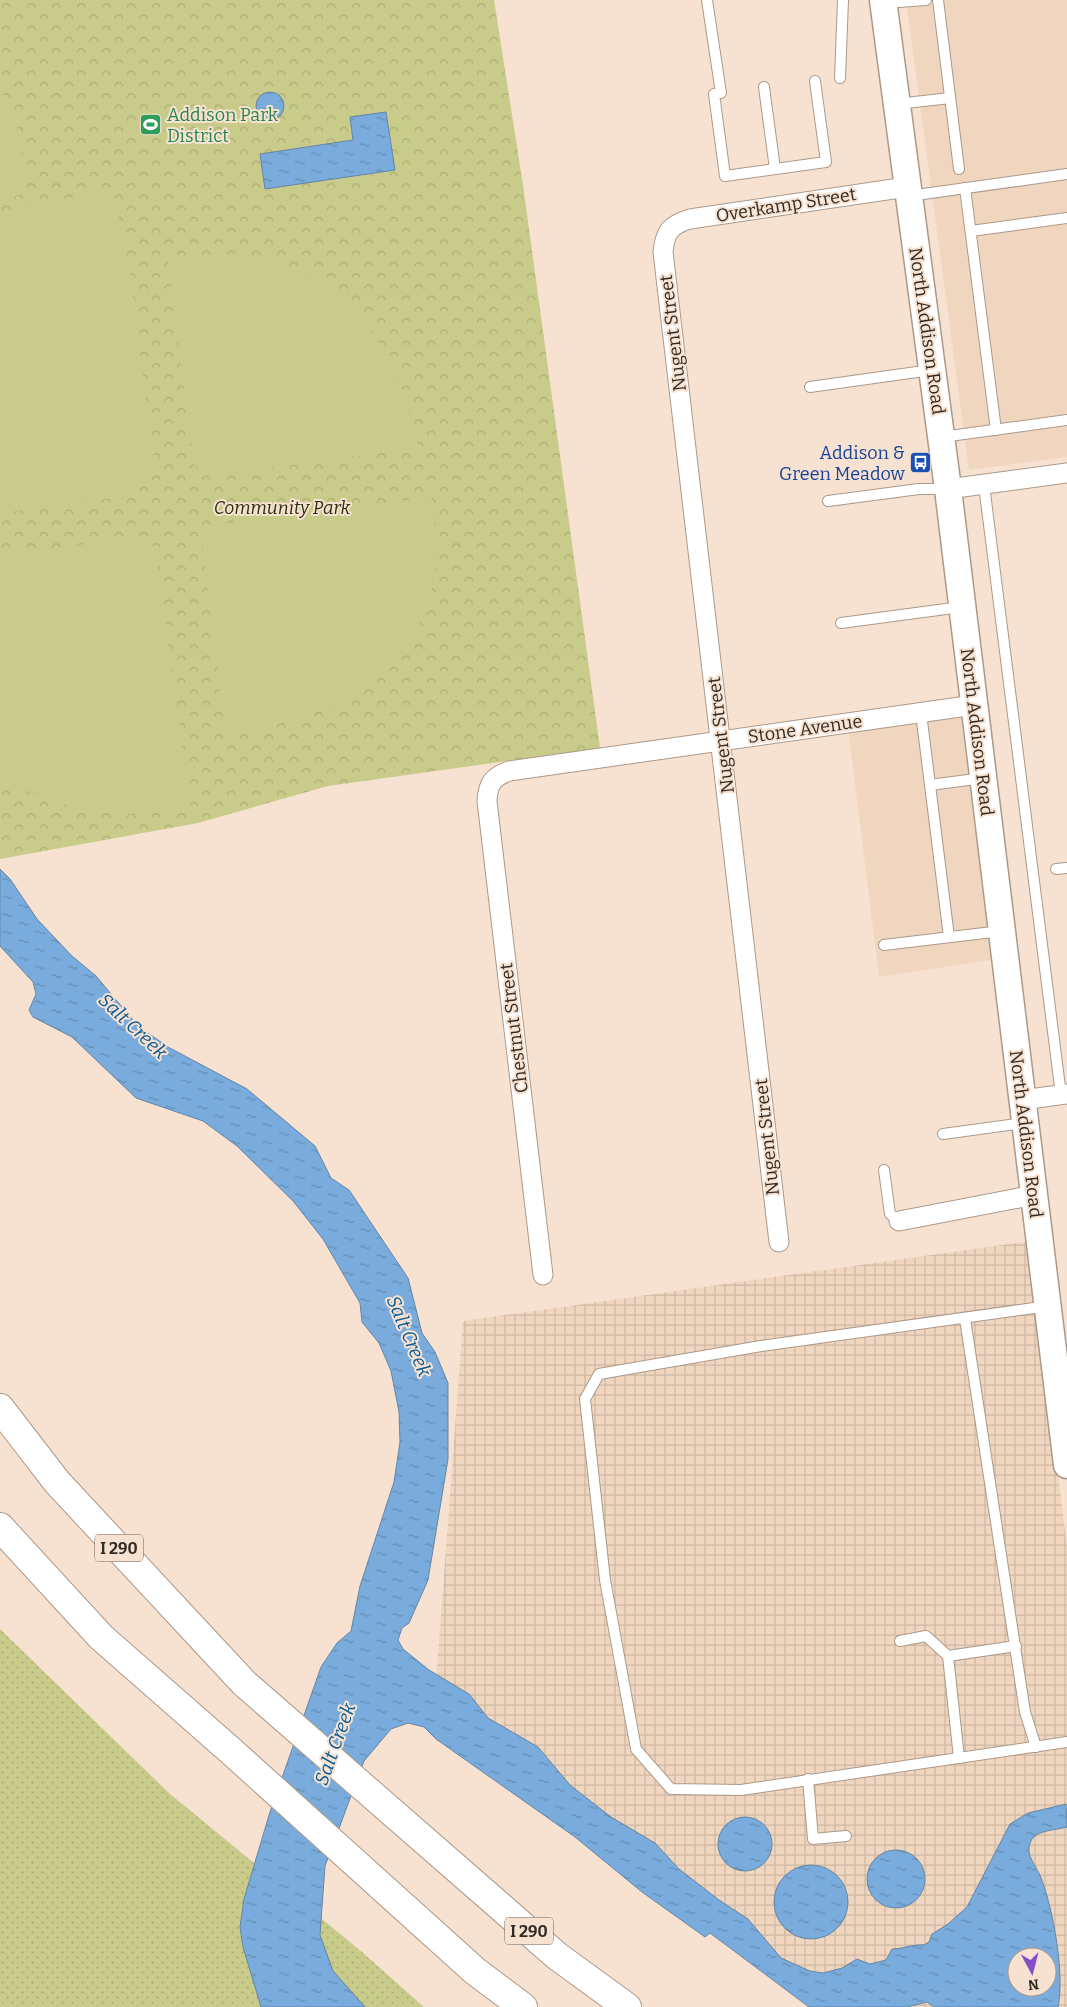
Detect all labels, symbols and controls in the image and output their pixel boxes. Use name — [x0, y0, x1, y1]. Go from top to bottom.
place label: Addison Park District — [167, 104, 279, 147]
sports icon: Addison Park District — [139, 113, 163, 137]
street label: Overkamp Street — [714, 183, 858, 227]
street label: North Addison Road — [904, 246, 950, 416]
street label: Nugent Street — [655, 273, 691, 393]
place label: Addison & Green Meadow — [779, 442, 906, 485]
bus stop icon: Addison & Green Meadow — [909, 451, 933, 475]
park label: Community Park — [214, 497, 351, 519]
street label: North Addison Road — [956, 647, 998, 817]
street label: Nugent Street — [703, 675, 739, 795]
street label: Stone Avenue — [746, 710, 864, 748]
street label: Chestnut Street — [495, 961, 533, 1094]
water label: Salt Creek — [94, 988, 173, 1064]
street label: North Addison Road — [1005, 1049, 1047, 1219]
street label: Nugent Street — [750, 1077, 784, 1197]
water label: Salt Creek — [382, 1292, 437, 1381]
road number: I 290 — [95, 1535, 143, 1562]
water label: Salt Creek — [310, 1699, 361, 1788]
road number: I 290 — [505, 1918, 553, 1944]
north arrow — [1007, 1947, 1057, 1997]
text: N — [1027, 1975, 1040, 1994]

